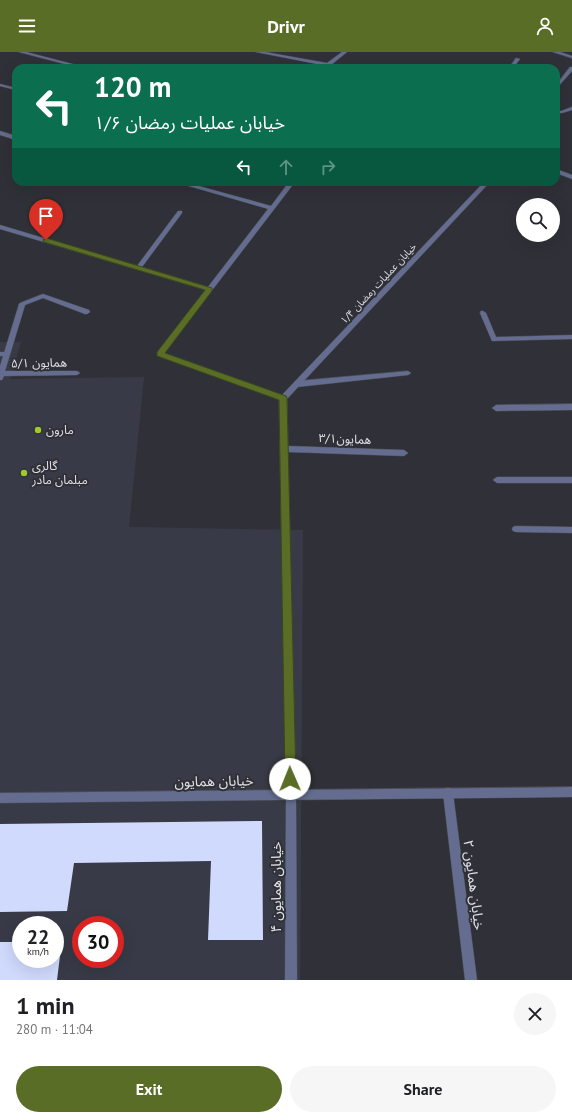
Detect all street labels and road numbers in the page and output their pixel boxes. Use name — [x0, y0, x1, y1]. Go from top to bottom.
street label: خیابان عملیات رمضان ۱/۴ — [337, 240, 419, 327]
street label: همایون ۵/۱ — [11, 355, 67, 371]
street label: همایون۳/۱ — [318, 430, 372, 447]
street label: خیابان همایون — [174, 771, 254, 791]
street label: خیابان همایون ۲ — [460, 839, 488, 931]
street label: خیابان همایون ۴ — [267, 841, 285, 933]

